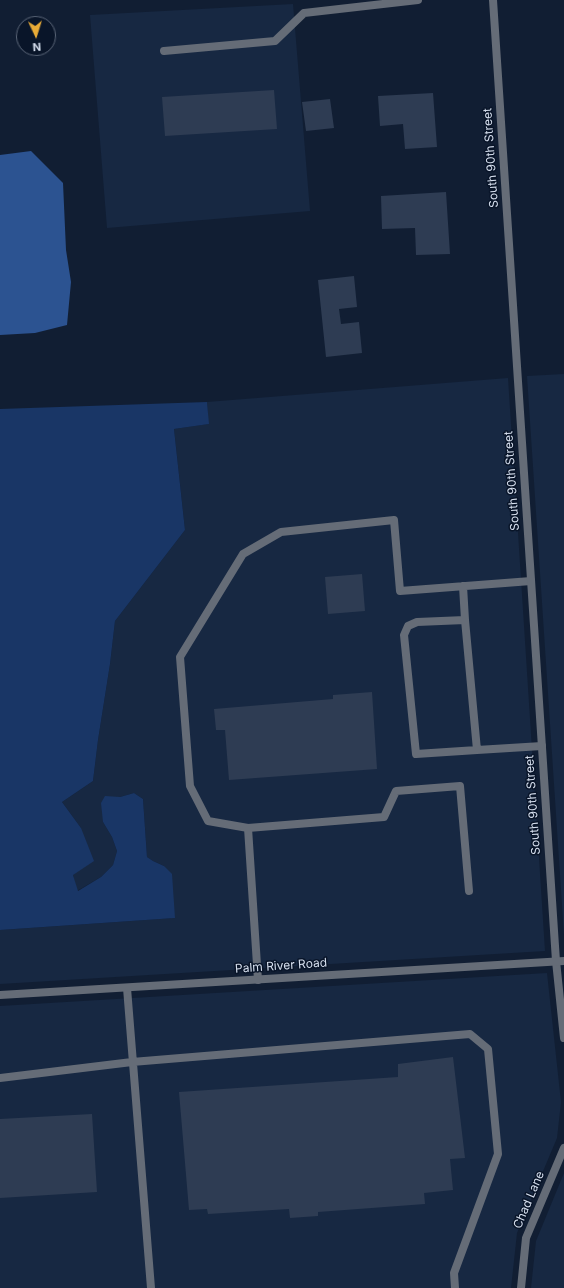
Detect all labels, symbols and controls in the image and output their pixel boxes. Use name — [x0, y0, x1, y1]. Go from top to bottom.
north arrow — [16, 16, 56, 56]
text: N — [32, 40, 41, 54]
street label: South 90th Street — [480, 108, 502, 208]
street label: South 90th Street — [501, 431, 523, 531]
street label: South 90th Street — [522, 755, 544, 855]
street label: Palm River Road — [235, 956, 327, 976]
street label: Chad Lane — [510, 1169, 548, 1231]

